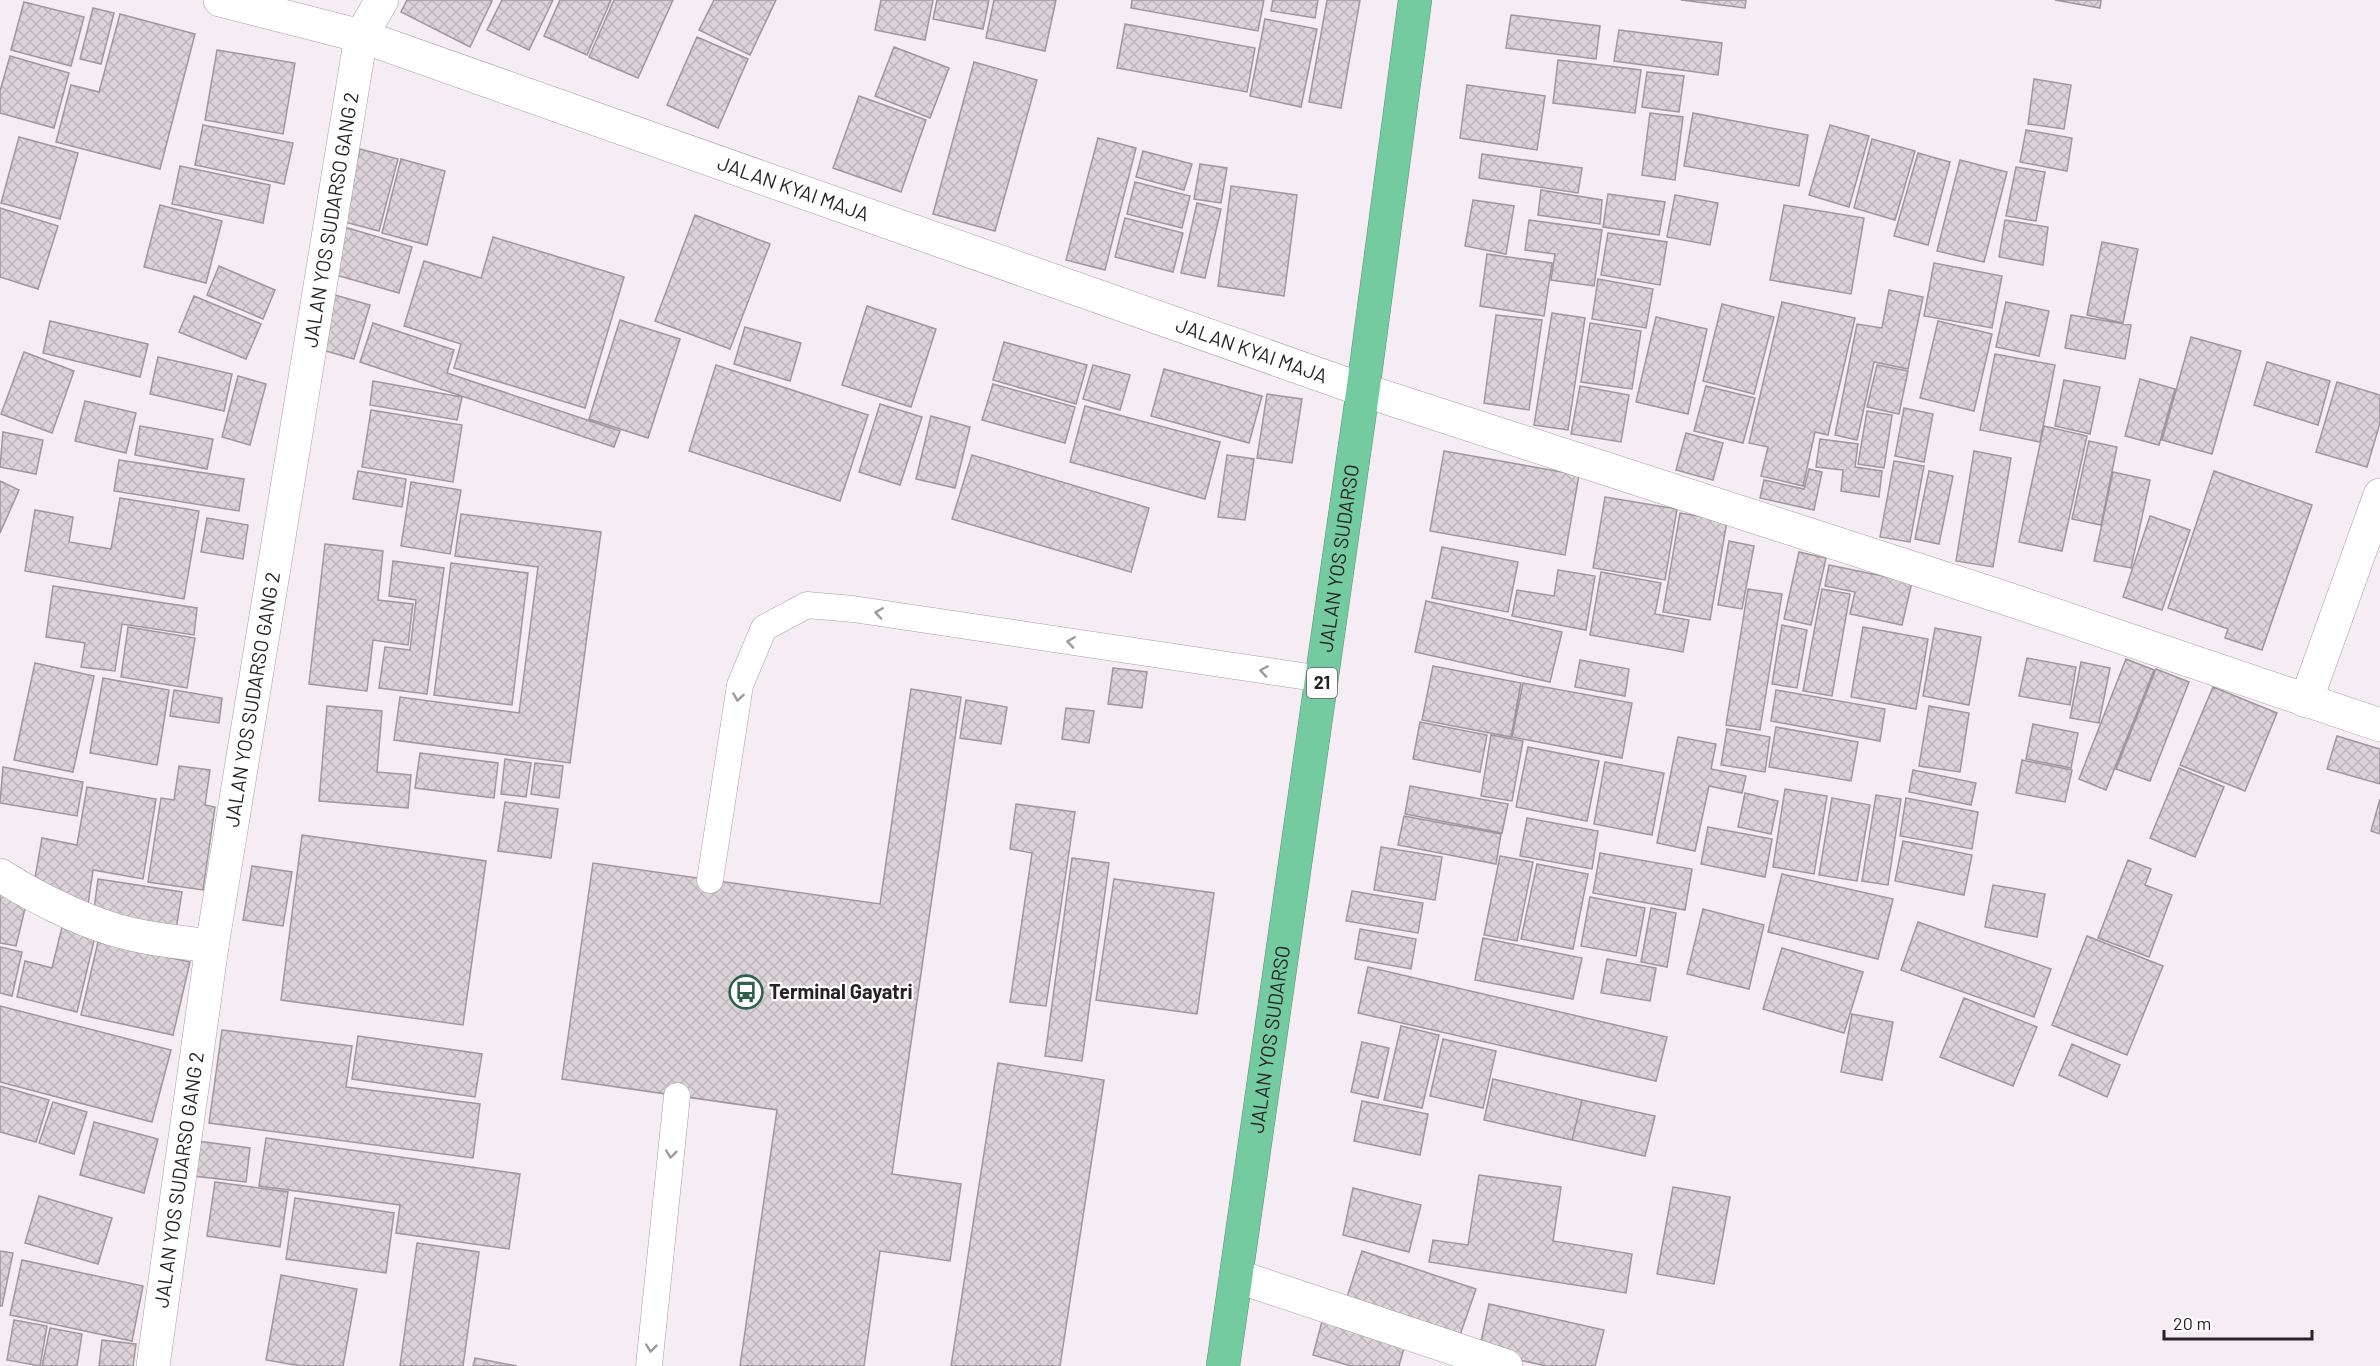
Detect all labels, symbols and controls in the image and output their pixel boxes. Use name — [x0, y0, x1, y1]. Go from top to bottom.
street label: JALAN YOS SUDARSO GANG 2 — [297, 90, 363, 349]
street label: JALAN KYAI MAJA — [715, 150, 873, 226]
street label: JALAN KYAI MAJA — [1173, 312, 1331, 387]
street label: JALAN YOS SUDARSO — [1313, 463, 1363, 654]
street label: JALAN YOS SUDARSO GANG 2 — [219, 570, 284, 829]
one-way arrow — [874, 607, 884, 620]
one-way arrow — [1067, 636, 1076, 648]
one-way arrow — [1260, 665, 1269, 677]
road number: 21 — [1307, 668, 1337, 698]
one-way arrow — [732, 692, 745, 702]
street label: JALAN YOS SUDARSO — [1244, 944, 1294, 1135]
bus stop icon: Terminal Gayatri — [728, 974, 764, 1010]
place label: Terminal Gayatri — [769, 979, 912, 1003]
street label: JALAN YOS SUDARSO GANG 2 — [148, 1050, 208, 1309]
one-way arrow — [665, 1150, 678, 1159]
scale bar — [2164, 1303, 2312, 1341]
text: 20 m — [2173, 1312, 2211, 1334]
one-way arrow — [645, 1344, 658, 1353]

